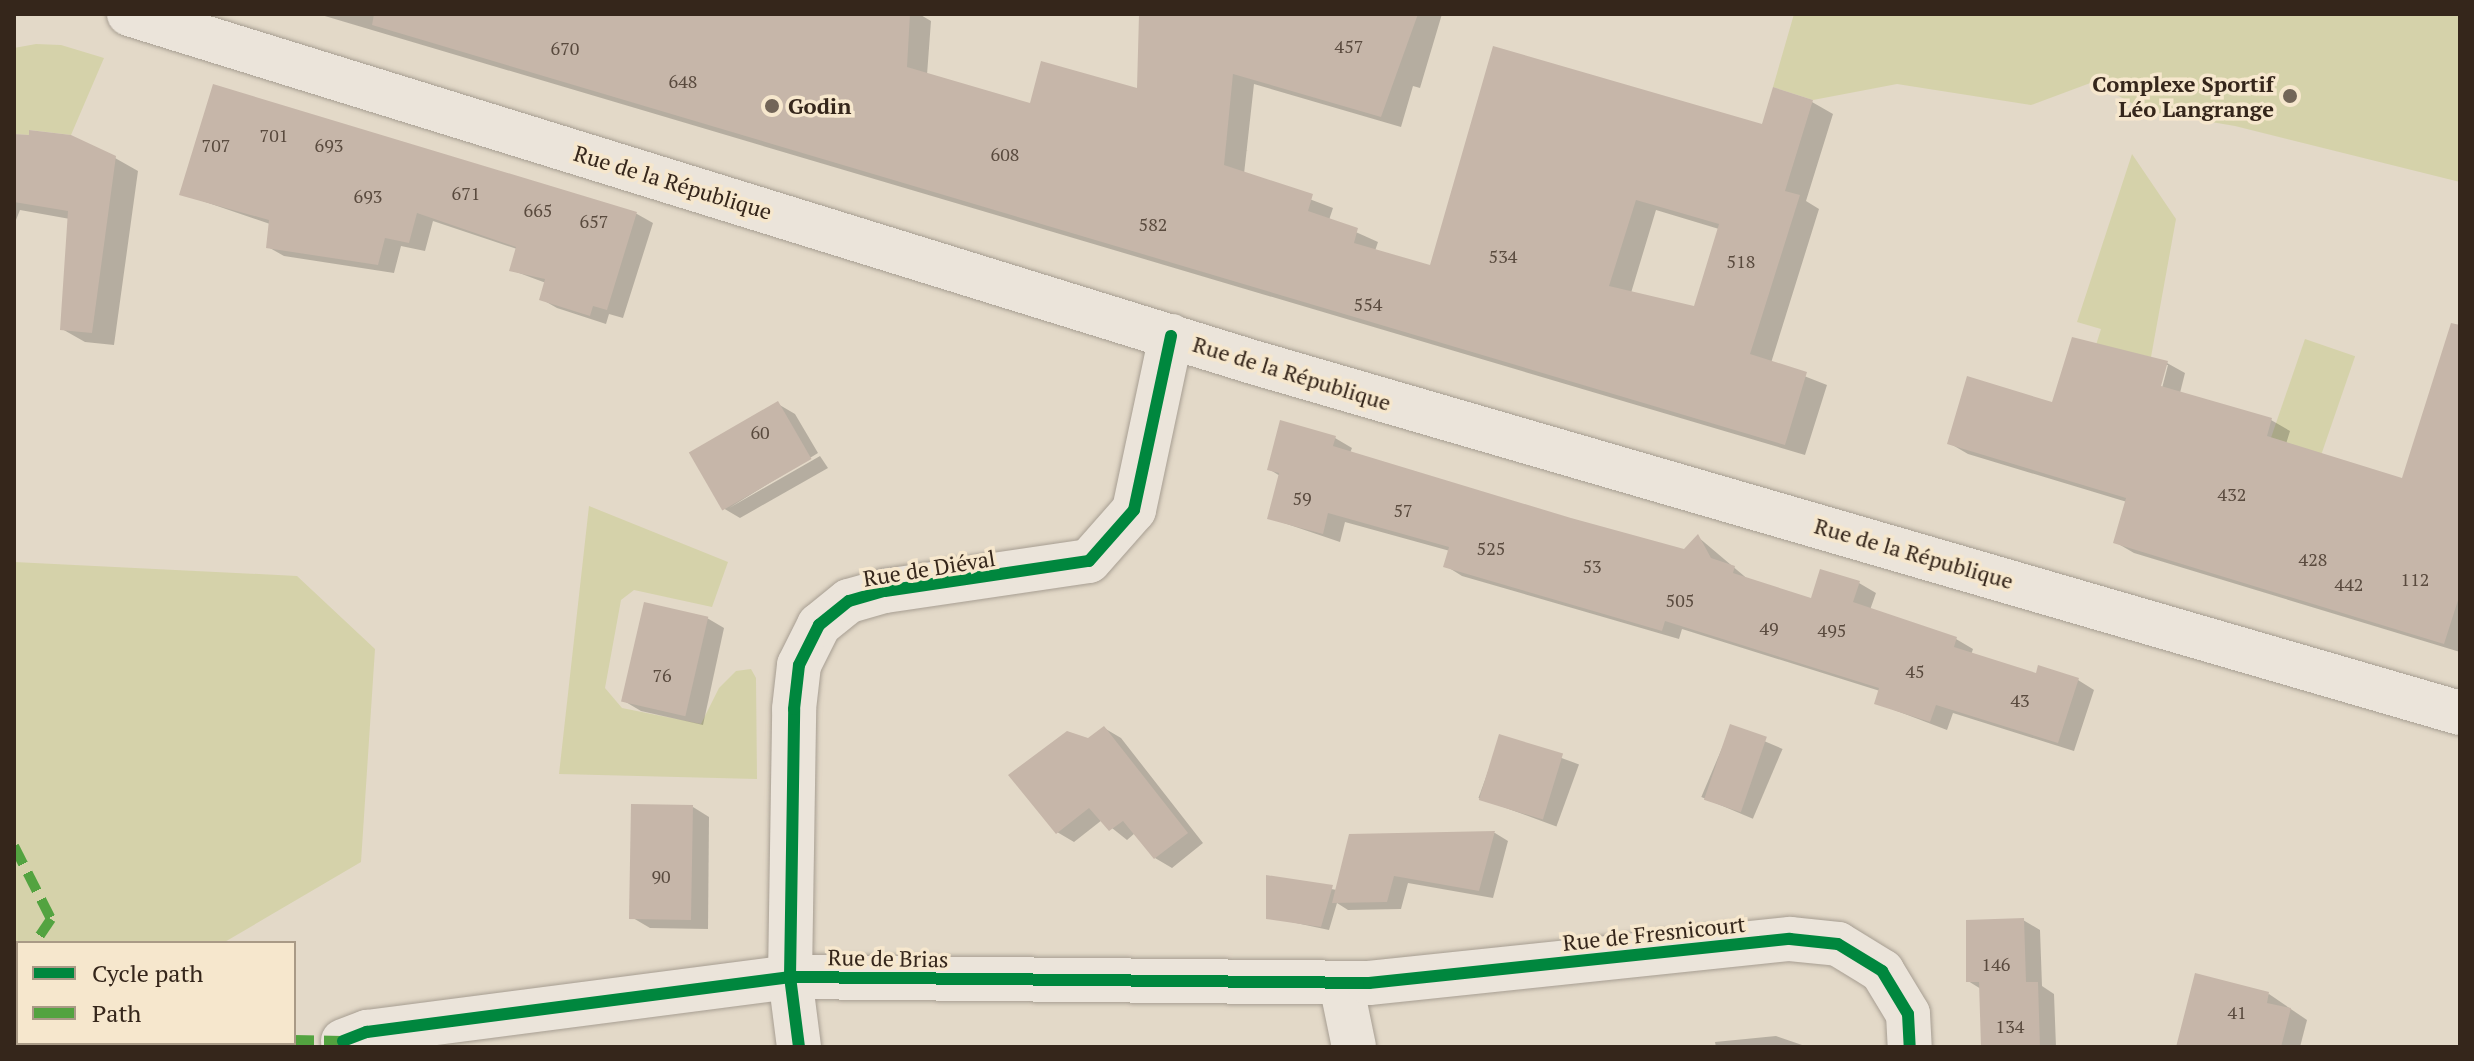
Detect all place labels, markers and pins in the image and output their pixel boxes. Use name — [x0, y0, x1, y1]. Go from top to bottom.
place label: Complexe Sportif Léo Langrange — [2092, 70, 2274, 122]
marker: Complexe Sportif Léo Langrange — [2281, 87, 2299, 105]
place label: Godin — [788, 93, 851, 119]
marker: Godin — [763, 97, 781, 115]

